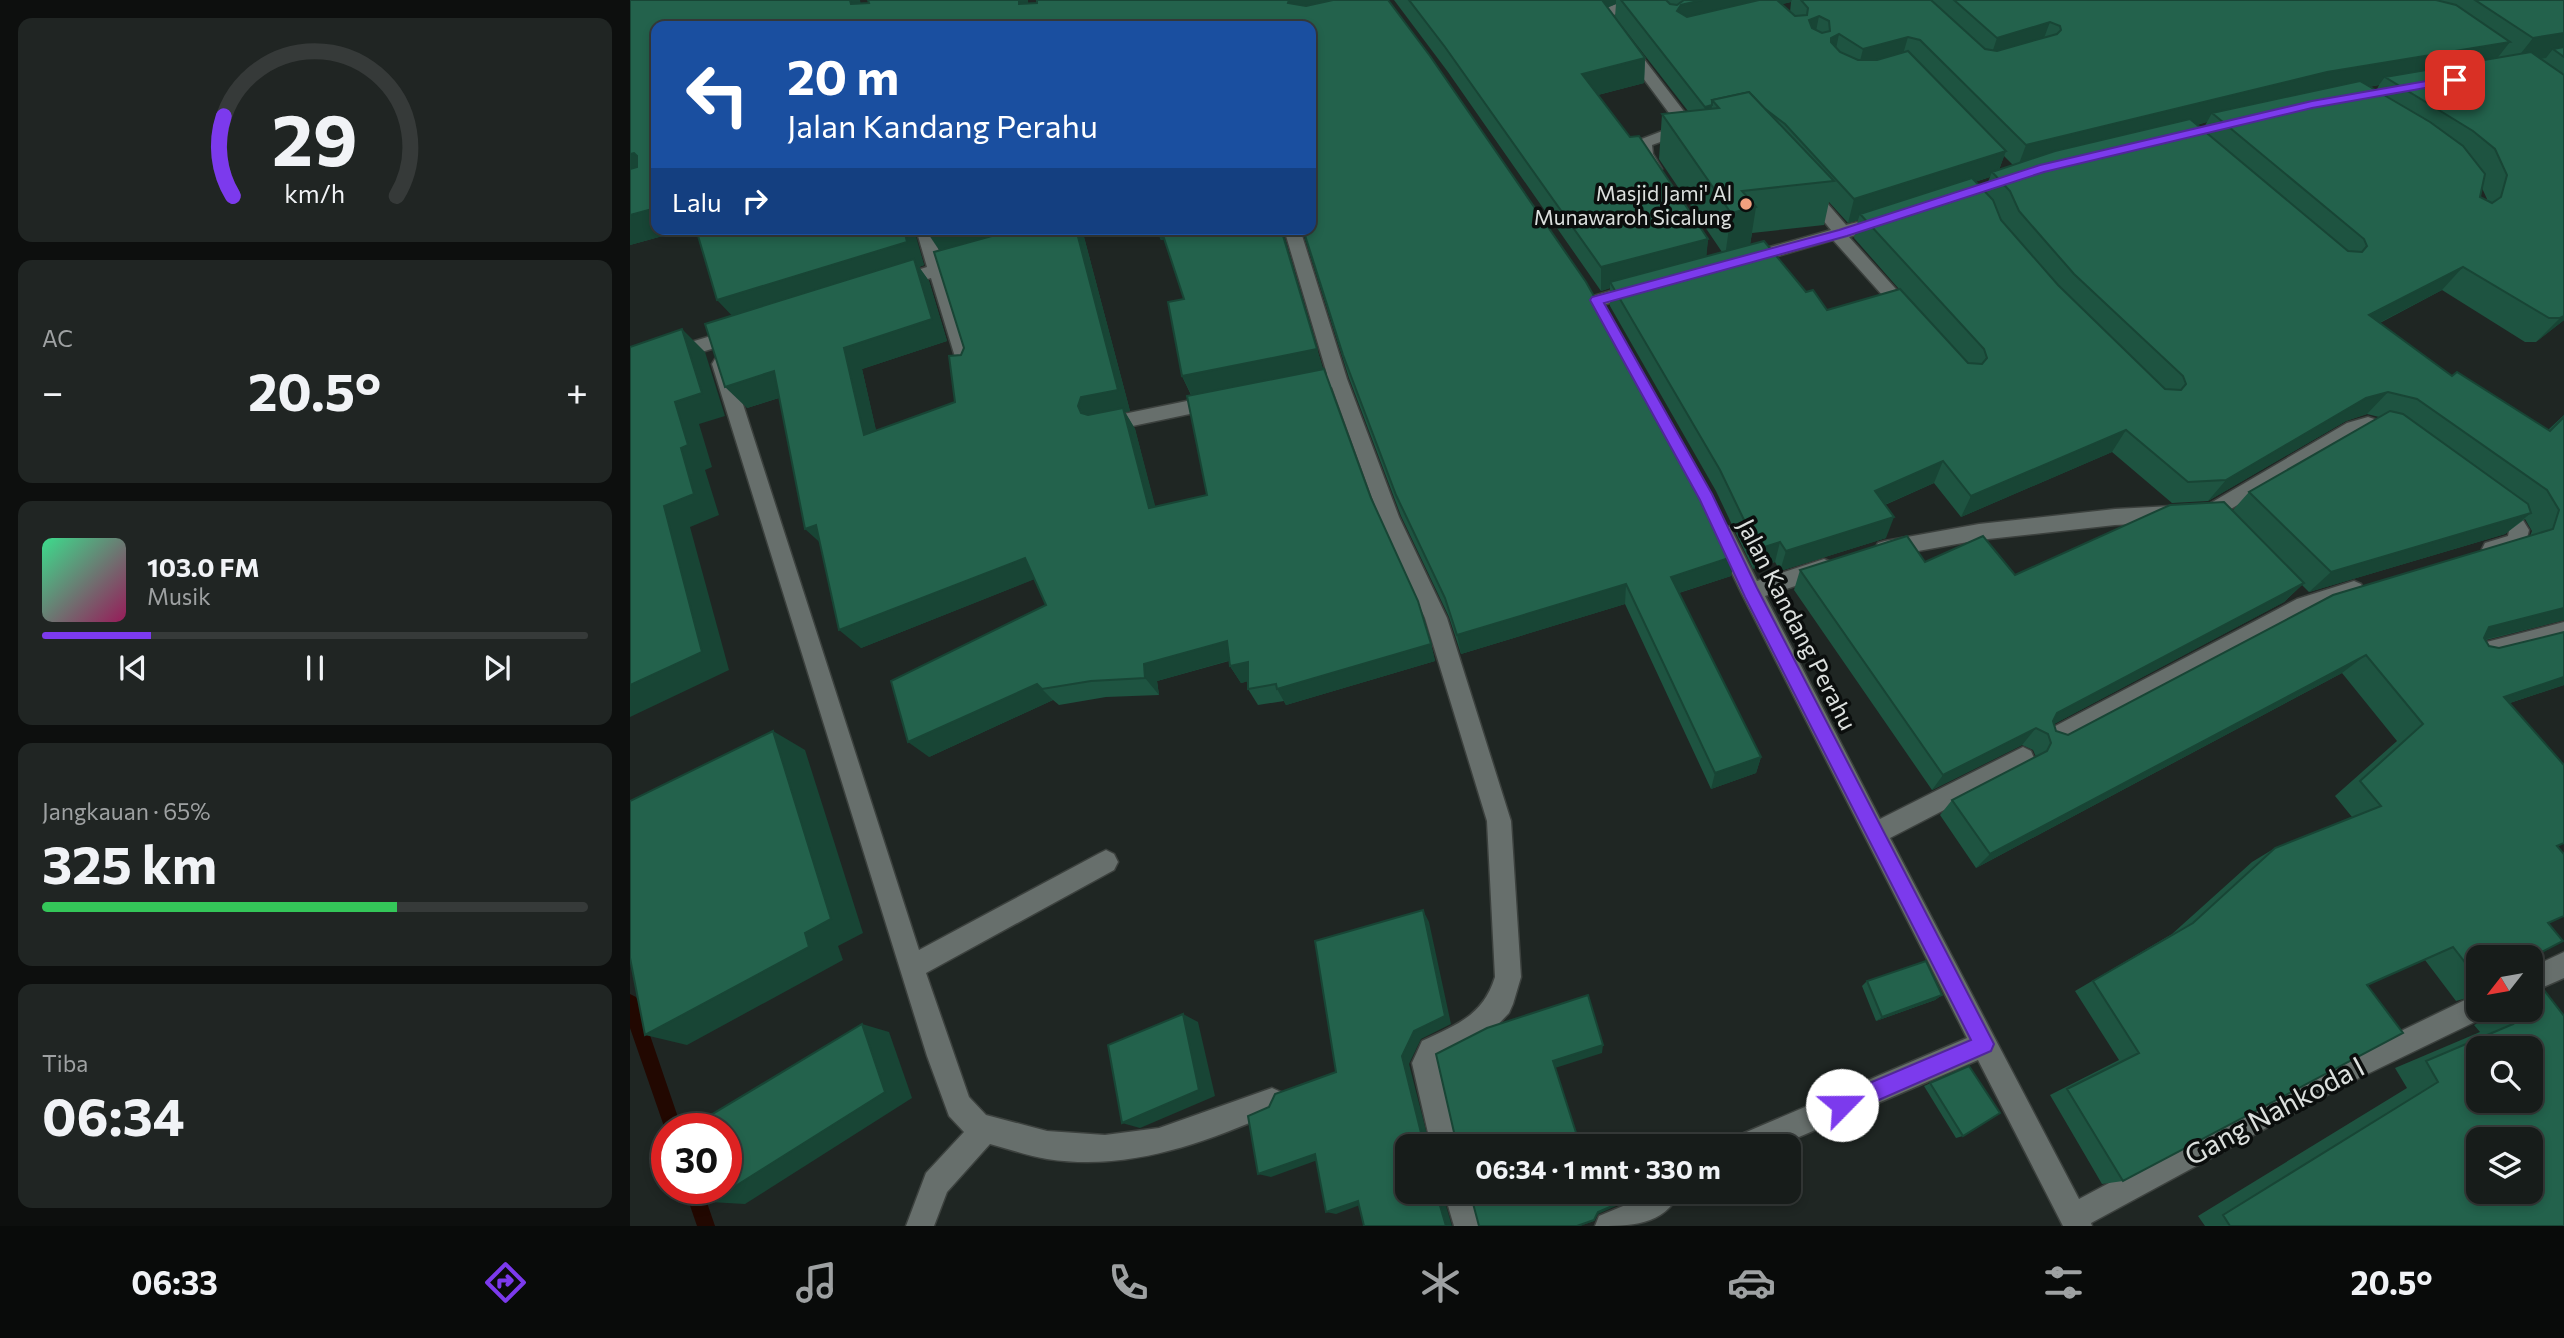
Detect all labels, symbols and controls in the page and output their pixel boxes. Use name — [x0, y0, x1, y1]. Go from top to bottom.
text: 20 m — [787, 45, 899, 105]
icon: left — [672, 49, 763, 140]
pin — [2425, 50, 2485, 110]
icon: arrive — [2436, 61, 2474, 99]
text: 29 — [272, 92, 358, 181]
text: Jalan Kandang Perahu — [787, 105, 1098, 145]
text: km/h — [285, 178, 345, 208]
place label: Masjid Jami' Al Munawaroh Sicalung — [1534, 180, 1732, 229]
icon: right — [736, 182, 774, 220]
text: Lalu — [672, 186, 722, 217]
marker: Masjid Jami' Al Munawaroh Sicalung — [1738, 196, 1754, 212]
text: AC — [42, 324, 73, 352]
text: 20.5° — [248, 358, 381, 422]
text: − — [42, 367, 64, 414]
text: + — [566, 367, 588, 414]
street label: Jalan Kandang Perahu — [1732, 514, 1864, 734]
text: 103.0 FM — [147, 551, 259, 582]
text: Musik — [147, 582, 211, 610]
icon: previous — [114, 649, 152, 687]
icon: pause — [296, 649, 334, 687]
icon: next — [478, 649, 516, 687]
text: Jangkauan · 65% — [42, 797, 211, 825]
text: 325 km — [42, 831, 217, 895]
north arrow — [2466, 945, 2543, 1022]
map controls — [2466, 945, 2543, 1204]
button: search — [2466, 1036, 2543, 1113]
street label: Gang Nahkoda I — [2178, 1048, 2370, 1172]
text: Tiba — [42, 1049, 88, 1077]
position arrow — [1805, 1068, 1879, 1142]
text: 06:34 — [42, 1083, 185, 1147]
speed limit sign: 30 — [651, 1113, 742, 1204]
button: layers — [2466, 1127, 2543, 1204]
text: 06:34 · 1 mnt · 330 m — [1475, 1153, 1721, 1184]
icon: directions — [481, 1258, 530, 1307]
icon: music — [792, 1258, 841, 1307]
icon: phone — [1104, 1258, 1153, 1307]
icon: climate — [1416, 1258, 1465, 1307]
icon: car — [1727, 1258, 1776, 1307]
icon: filters — [2039, 1258, 2088, 1307]
text: 06:33 — [131, 1262, 218, 1302]
text: 20.5° — [2350, 1262, 2433, 1302]

